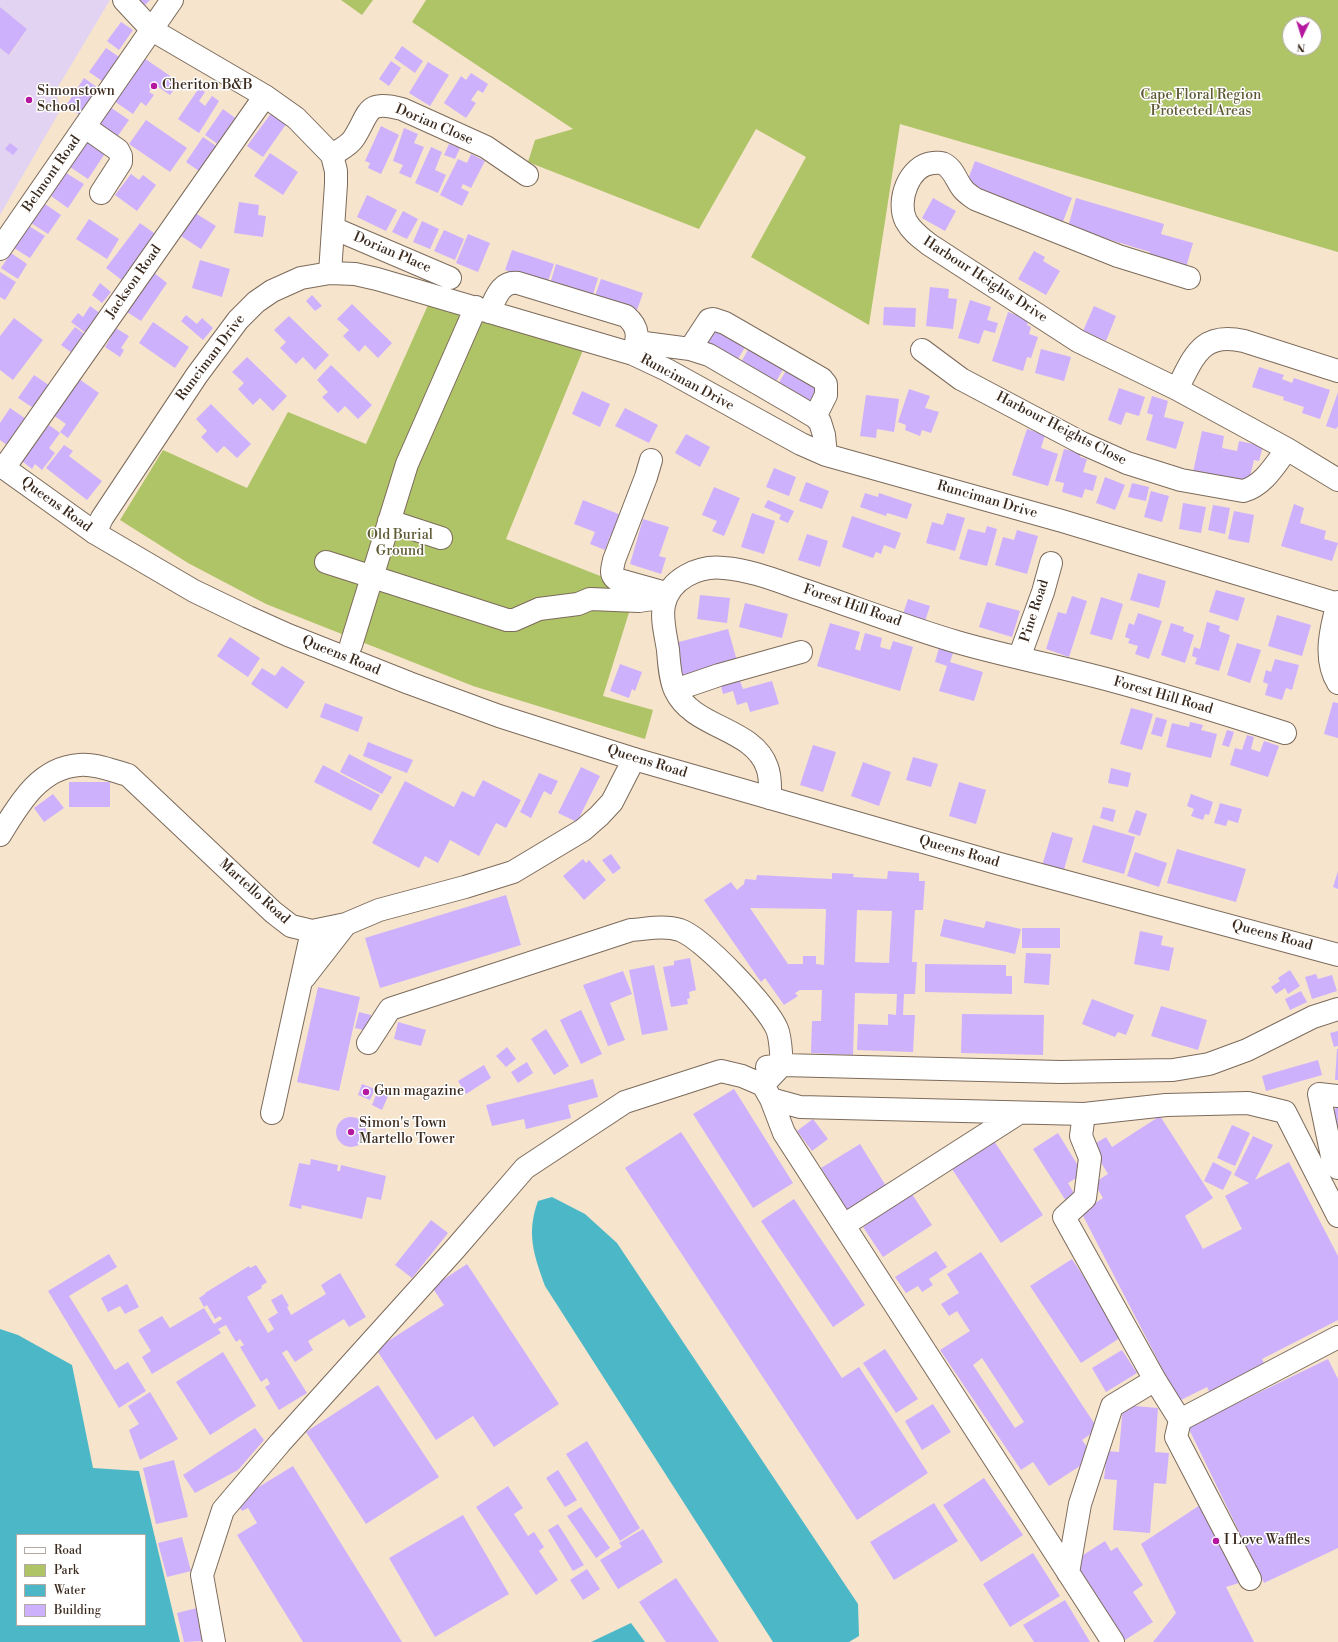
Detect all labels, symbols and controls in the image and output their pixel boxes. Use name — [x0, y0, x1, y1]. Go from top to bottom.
north arrow — [1282, 16, 1322, 56]
text: N — [1296, 40, 1306, 54]
place label: Cheriton B&B — [162, 78, 253, 94]
marker: Cheriton B&B — [149, 81, 159, 91]
place label: Simonstown School — [37, 84, 115, 116]
park label: Cape Floral Region Protected Areas — [1141, 88, 1261, 120]
marker: Simonstown School — [24, 95, 34, 105]
street label: Dorian Close — [393, 101, 475, 149]
street label: Belmont Road — [19, 132, 85, 216]
street label: Dorian Place — [351, 229, 433, 277]
street label: Harbour Heights Drive — [920, 233, 1050, 327]
street label: Jackson Road — [103, 242, 165, 322]
street label: Runciman Drive — [173, 311, 249, 405]
street label: Runciman Drive — [637, 351, 737, 415]
street label: Harbour Heights Close — [993, 389, 1129, 469]
street label: Queens Road — [18, 474, 94, 536]
street label: Runciman Drive — [935, 478, 1039, 522]
park label: Old Burial Ground — [367, 528, 433, 560]
street label: Pine Road — [1017, 578, 1053, 644]
street label: Forest Hill Road — [801, 581, 903, 631]
street label: Queens Road — [299, 633, 383, 679]
street label: Forest Hill Road — [1111, 674, 1215, 718]
street label: Queens Road — [605, 742, 689, 782]
street label: Queens Road — [917, 833, 1001, 871]
street label: Martello Road — [215, 856, 293, 928]
street label: Queens Road — [1230, 917, 1314, 955]
place label: Gun magazine — [374, 1084, 464, 1100]
marker: Gun magazine — [361, 1087, 371, 1097]
place label: Simon's Town Martello Tower — [359, 1116, 455, 1148]
marker: Simon's Town Martello Tower — [346, 1127, 356, 1137]
place label: I Love Waffles — [1224, 1533, 1310, 1549]
legend — [16, 1534, 146, 1626]
marker: I Love Waffles — [1211, 1536, 1221, 1546]
text: Road — [54, 1543, 82, 1558]
text: Park — [54, 1563, 79, 1578]
text: Water — [54, 1583, 86, 1598]
text: Building — [54, 1603, 101, 1618]

